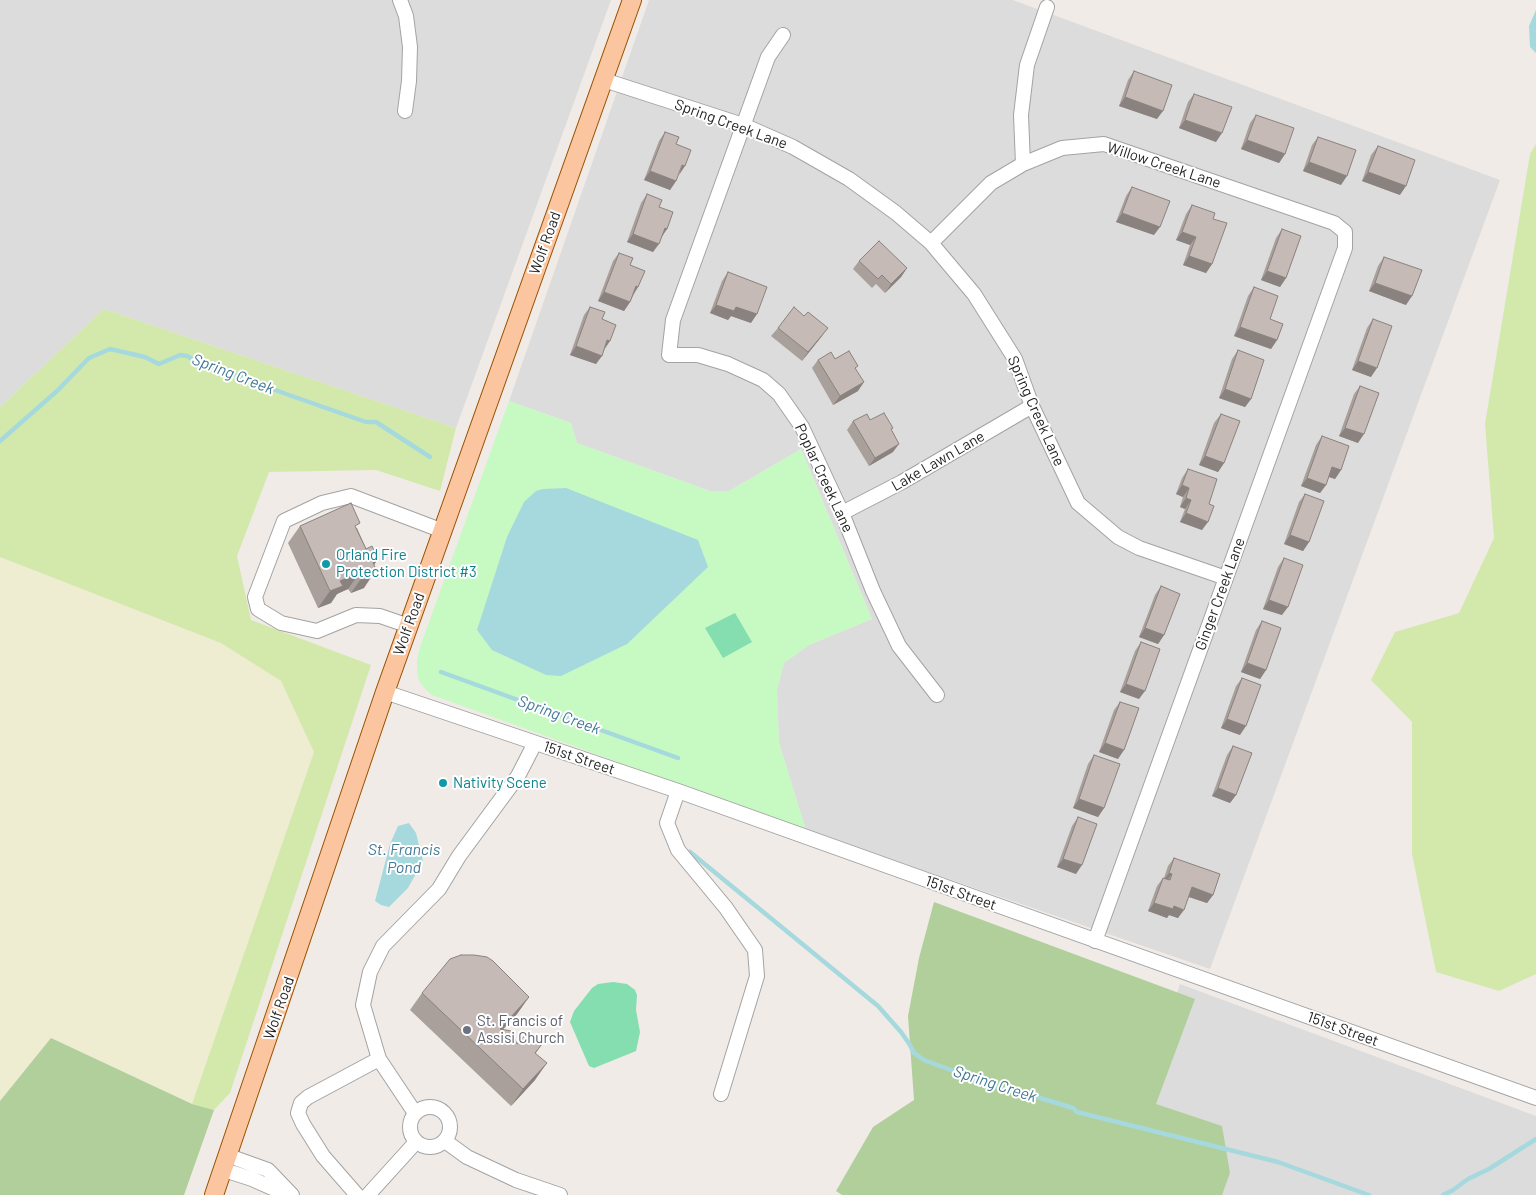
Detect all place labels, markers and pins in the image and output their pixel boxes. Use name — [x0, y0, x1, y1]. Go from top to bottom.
place label: Orland Fire Protection District #3 — [336, 546, 477, 581]
marker: Orland Fire Protection District #3 — [320, 558, 332, 570]
place label: Nativity Scene — [453, 774, 547, 792]
marker: Nativity Scene — [437, 777, 449, 789]
place label: St. Francis of Assisi Church — [477, 1012, 565, 1047]
marker: St. Francis of Assisi Church — [461, 1024, 473, 1036]

